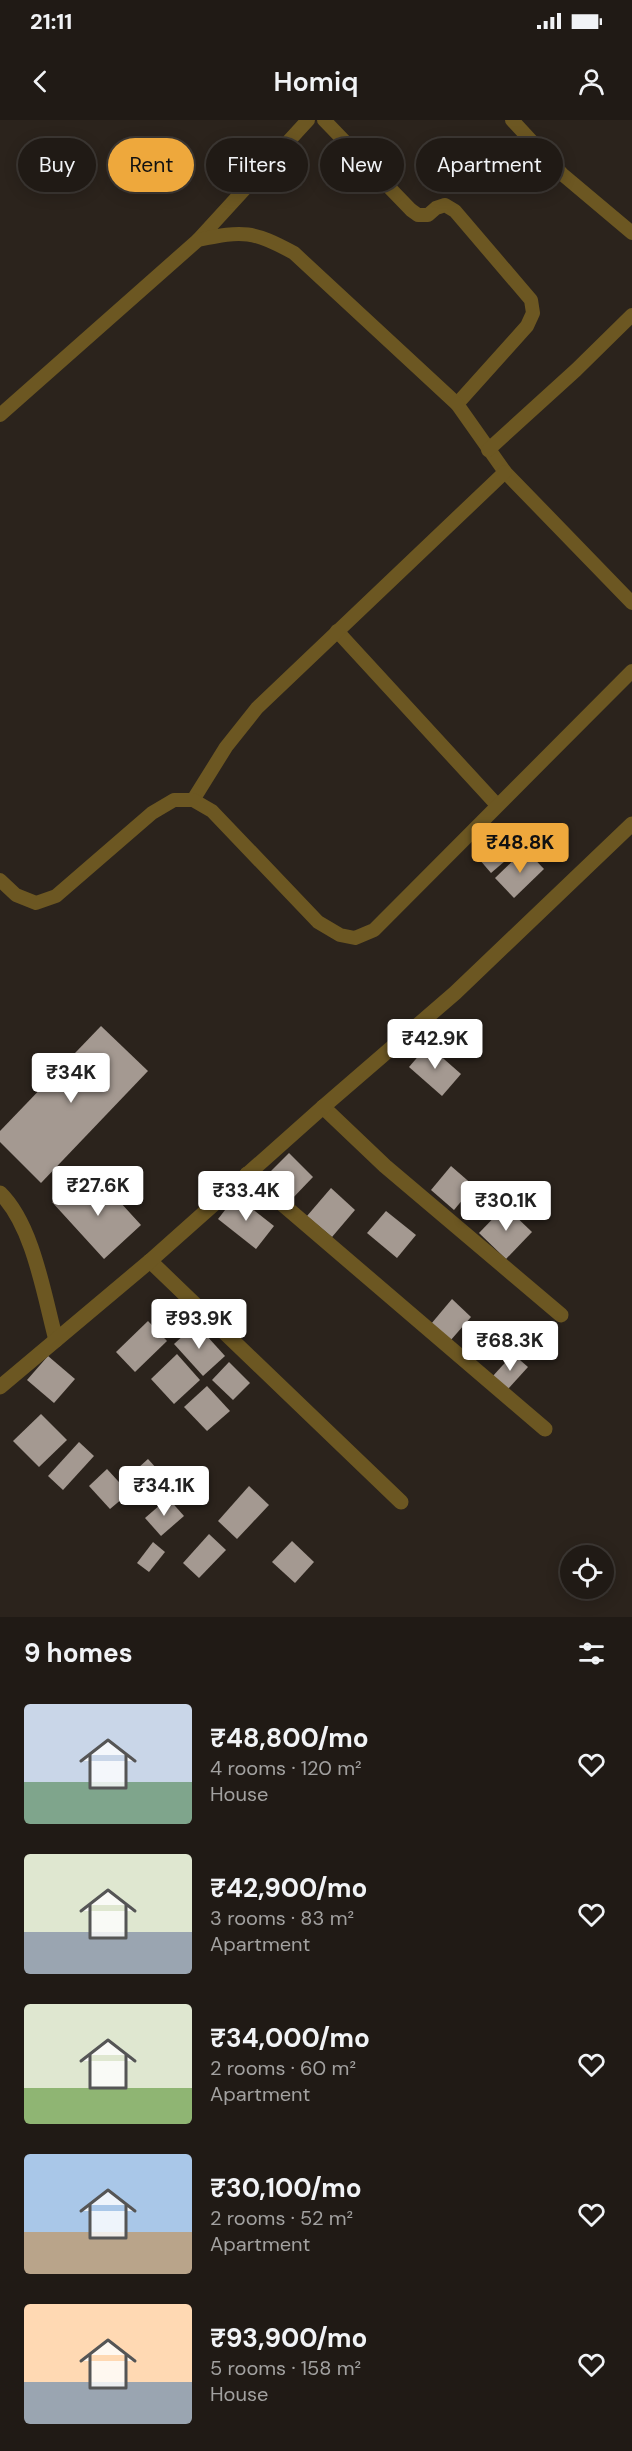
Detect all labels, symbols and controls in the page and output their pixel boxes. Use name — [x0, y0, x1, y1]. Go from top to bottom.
text: 21:11 — [30, 7, 72, 36]
text: Homiq — [274, 64, 358, 99]
icon: back — [24, 65, 57, 98]
icon: person — [575, 65, 608, 98]
chip: Buy — [18, 138, 96, 192]
chip: Rent — [108, 138, 194, 192]
chip: Filters — [206, 138, 308, 192]
chip: New — [320, 138, 404, 192]
chip: Apartment — [416, 138, 563, 192]
pin: ₹48.8K — [471, 823, 569, 874]
text: ₹48.8K — [486, 829, 554, 855]
pin: ₹42.9K — [386, 1019, 484, 1070]
text: ₹42.9K — [401, 1025, 469, 1051]
pin: ₹34K — [35, 1053, 107, 1104]
text: ₹34K — [46, 1059, 96, 1085]
pin: ₹27.6K — [49, 1166, 147, 1217]
pin: ₹33.4K — [197, 1171, 295, 1222]
text: ₹27.6K — [66, 1172, 130, 1198]
text: ₹33.4K — [212, 1177, 280, 1203]
pin: ₹30.1K — [457, 1181, 555, 1232]
text: ₹30.1K — [475, 1187, 537, 1213]
pin: ₹93.9K — [150, 1299, 248, 1350]
text: ₹93.9K — [165, 1305, 233, 1331]
pin: ₹68.3K — [461, 1321, 559, 1372]
text: ₹68.3K — [476, 1327, 544, 1353]
pin: ₹34.1K — [115, 1466, 213, 1517]
text: ₹34.1K — [133, 1472, 195, 1498]
map controls — [560, 1545, 614, 1599]
button: locate — [560, 1545, 614, 1599]
text: 9 homes — [24, 1636, 133, 1670]
icon: filters — [575, 1637, 608, 1670]
text: ₹48,800/mo — [210, 1721, 369, 1755]
icon: home — [72, 1728, 144, 1800]
icon: heart — [575, 1748, 608, 1781]
text: 4 rooms · 120 m² — [210, 1755, 362, 1781]
text: House — [210, 1781, 268, 1807]
text: ₹42,900/mo — [210, 1871, 367, 1905]
icon: home — [72, 1878, 144, 1950]
icon: heart — [575, 1898, 608, 1931]
text: 3 rooms · 83 m² — [210, 1905, 354, 1931]
text: Apartment — [210, 1931, 310, 1957]
text: ₹34,000/mo — [210, 2021, 370, 2055]
icon: home — [72, 2028, 144, 2100]
icon: heart — [575, 2048, 608, 2081]
text: 2 rooms · 60 m² — [210, 2055, 356, 2081]
text: Apartment — [210, 2081, 310, 2107]
text: ₹30,100/mo — [210, 2171, 362, 2205]
icon: home — [72, 2178, 144, 2250]
icon: heart — [575, 2198, 608, 2231]
text: 2 rooms · 52 m² — [210, 2205, 353, 2231]
text: Apartment — [210, 2231, 310, 2257]
text: ₹93,900/mo — [210, 2321, 367, 2355]
icon: home — [72, 2328, 144, 2400]
icon: heart — [575, 2348, 608, 2381]
text: 5 rooms · 158 m² — [210, 2355, 361, 2381]
text: House — [210, 2381, 268, 2407]

